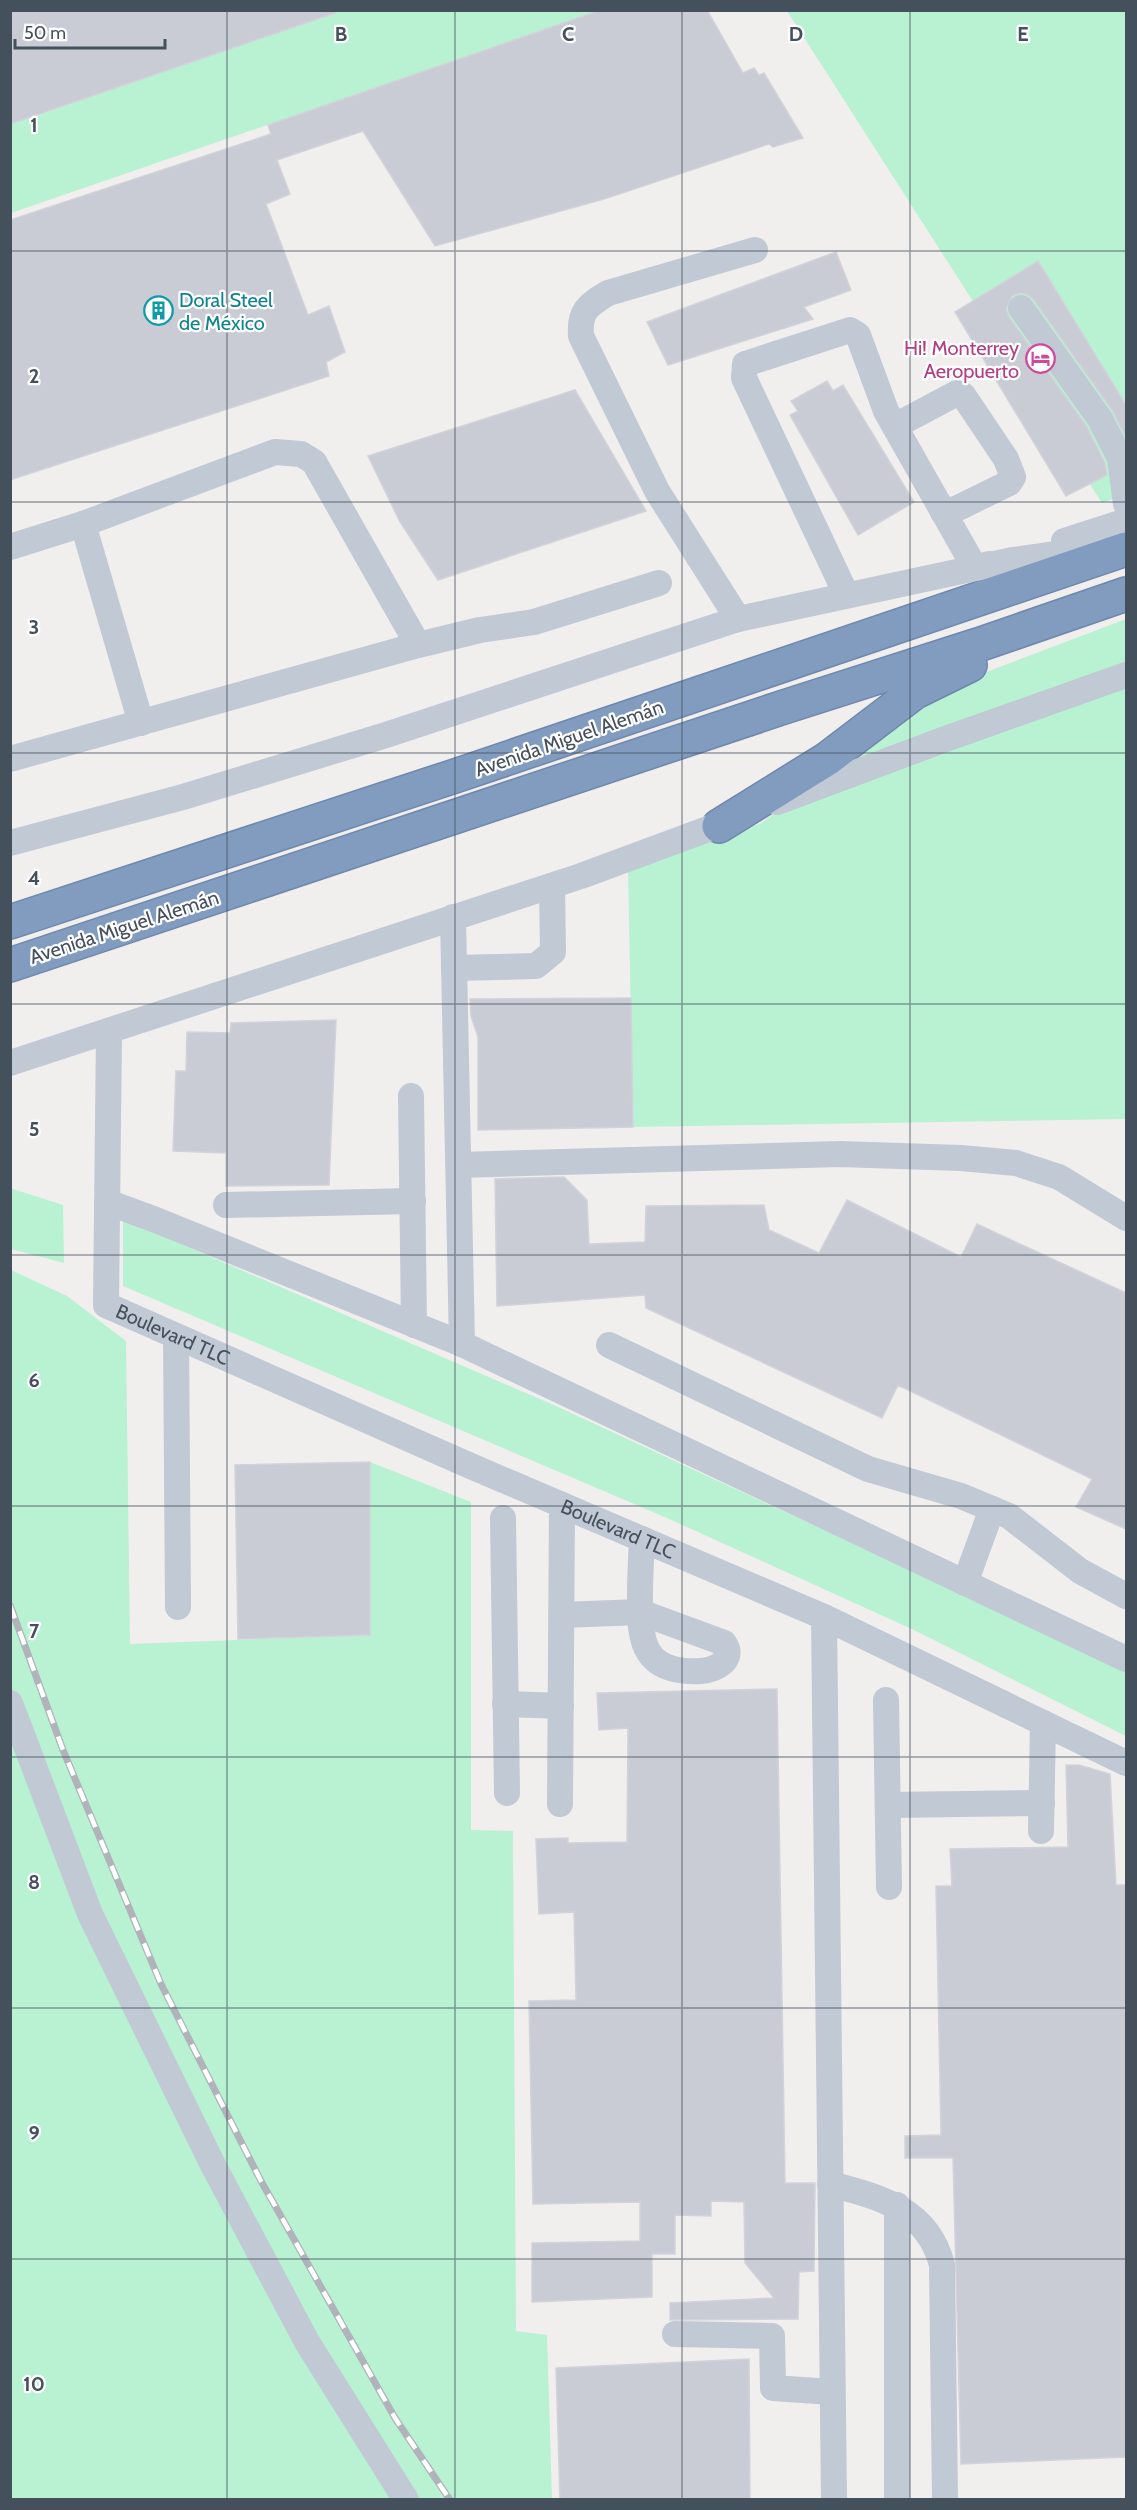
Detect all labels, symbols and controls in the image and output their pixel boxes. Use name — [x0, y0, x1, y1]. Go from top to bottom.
scale bar — [15, 12, 165, 50]
text: 50 m — [24, 22, 66, 44]
text: B — [335, 22, 347, 46]
text: C — [562, 22, 574, 46]
text: D — [789, 22, 803, 46]
text: E — [1017, 22, 1029, 46]
text: 1 — [30, 113, 38, 137]
place label: Doral Steel de México — [179, 288, 273, 335]
building icon: Doral Steel de México — [142, 295, 174, 327]
place label: Hi! Monterrey Aeropuerto — [904, 336, 1019, 383]
hotel icon: Hi! Monterrey Aeropuerto — [1024, 343, 1056, 375]
text: 2 — [29, 364, 39, 388]
text: 3 — [29, 615, 39, 639]
street label: Avenida Miguel Alemán — [472, 694, 666, 782]
text: 4 — [28, 866, 40, 890]
street label: Avenida Miguel Alemán — [26, 885, 222, 969]
text: 5 — [29, 1117, 39, 1141]
street label: Boulevard TLC — [112, 1299, 233, 1370]
text: 6 — [28, 1368, 40, 1392]
street label: Boulevard TLC — [557, 1494, 679, 1564]
text: 7 — [29, 1619, 40, 1643]
text: 8 — [28, 1870, 40, 1894]
text: 9 — [28, 2121, 40, 2145]
text: 10 — [23, 2372, 45, 2396]

